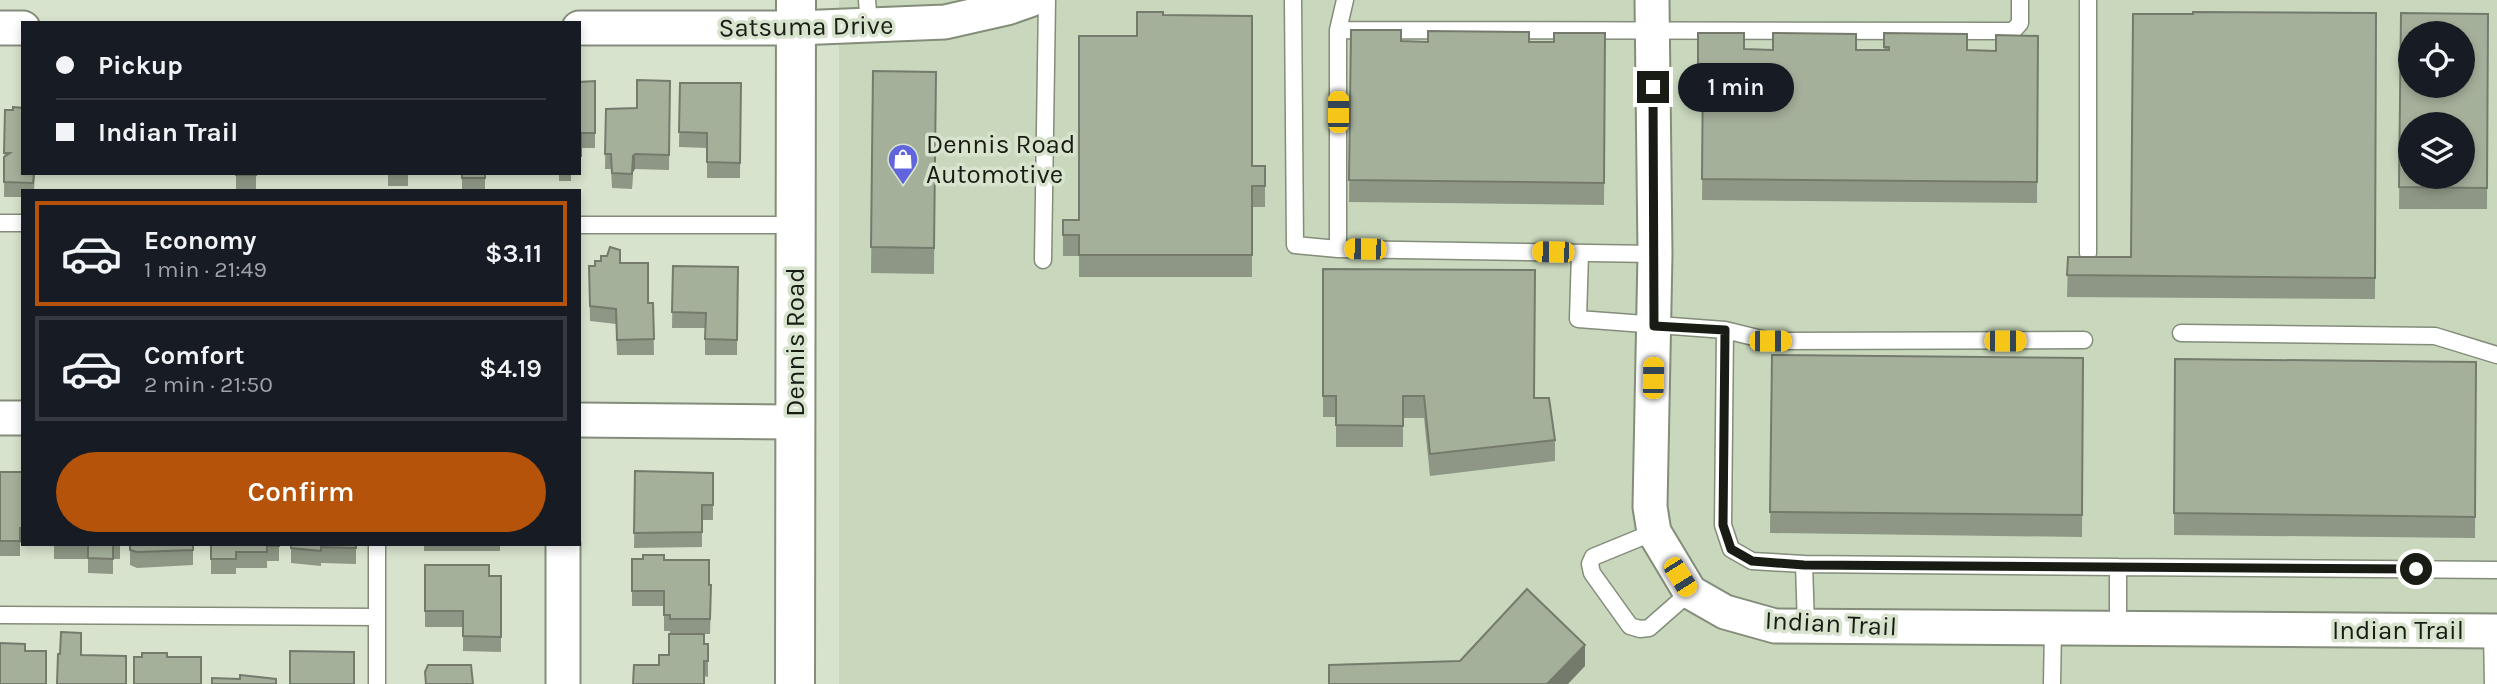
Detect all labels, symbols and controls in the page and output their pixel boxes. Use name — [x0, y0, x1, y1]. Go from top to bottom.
street label: Satsuma Drive — [718, 9, 894, 44]
map controls — [2398, 21, 2475, 189]
button: locate — [2398, 21, 2475, 98]
text: Pickup — [98, 50, 183, 81]
callout: 1 min — [1678, 62, 1793, 112]
route end — [1637, 71, 1669, 103]
text: 1 min — [1707, 74, 1765, 101]
car — [1328, 91, 1349, 133]
button: layers — [2398, 112, 2475, 189]
text: Indian Trail — [98, 117, 238, 148]
place label: Dennis Road Automotive — [926, 129, 1075, 190]
shop icon: Dennis Road Automotive — [886, 142, 920, 186]
icon: car — [60, 222, 123, 285]
text: Economy — [144, 225, 256, 256]
text: $3.11 — [485, 238, 542, 269]
car — [1344, 238, 1387, 260]
car — [1532, 241, 1575, 263]
text: 1 min · 21:49 — [144, 256, 267, 283]
street label: Dennis Road — [780, 267, 811, 417]
car — [1750, 331, 1792, 352]
car — [1985, 331, 2027, 352]
icon: car — [60, 337, 123, 400]
text: Comfort — [144, 340, 245, 371]
text: $4.19 — [479, 353, 542, 384]
car — [1643, 357, 1664, 399]
text: 2 min · 21:50 — [144, 371, 273, 398]
button: Confirm — [56, 452, 546, 532]
route start — [2400, 553, 2432, 585]
car — [1660, 554, 1701, 600]
street label: Indian Trail — [1764, 605, 1898, 642]
street label: Indian Trail — [2332, 615, 2464, 646]

